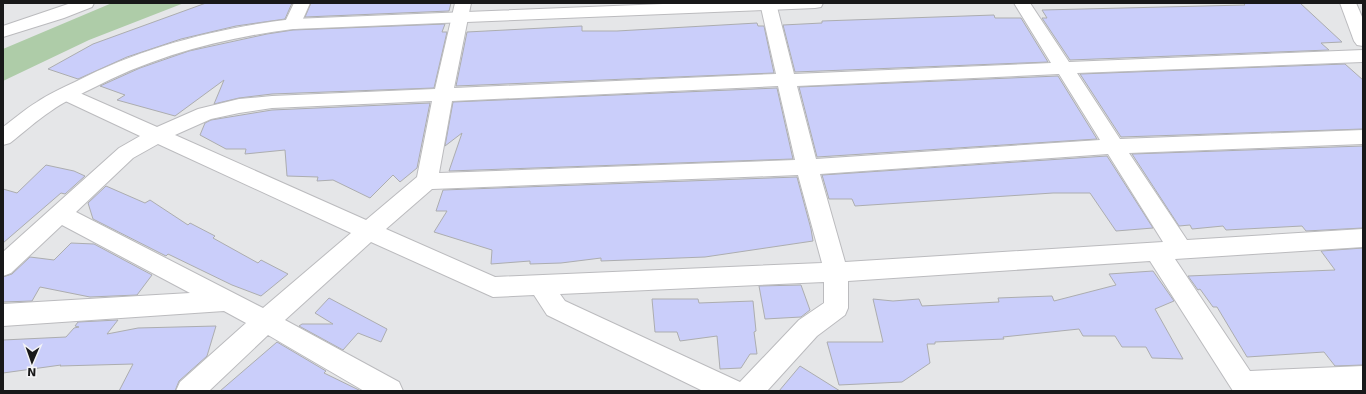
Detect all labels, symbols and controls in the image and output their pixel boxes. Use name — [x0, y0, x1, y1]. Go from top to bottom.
north arrow — [12, 342, 52, 382]
text: N — [27, 365, 37, 378]

